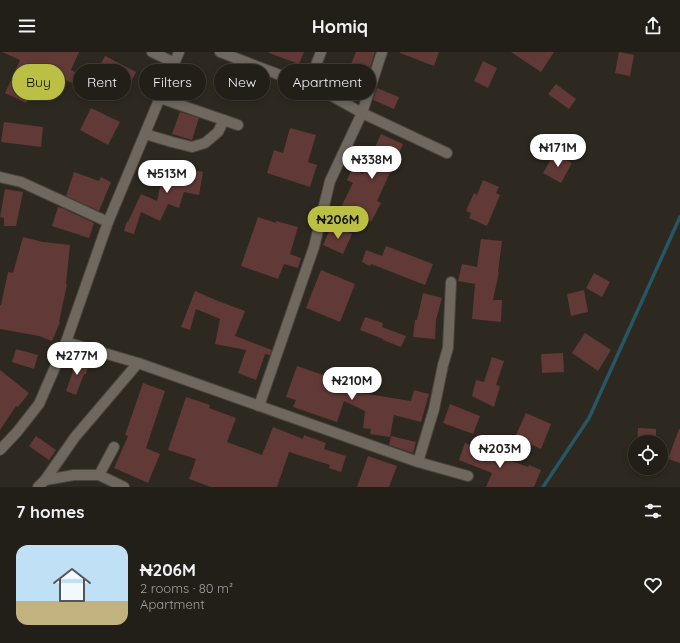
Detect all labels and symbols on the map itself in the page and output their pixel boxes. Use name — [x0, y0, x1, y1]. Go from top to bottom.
pin: ₦171M — [530, 134, 586, 168]
pin: ₦338M — [344, 146, 400, 180]
pin: ₦513M — [139, 160, 195, 194]
pin: ₦206M — [310, 206, 366, 240]
pin: ₦277M — [49, 342, 105, 376]
pin: ₦210M — [324, 367, 380, 401]
pin: ₦203M — [472, 435, 528, 469]

